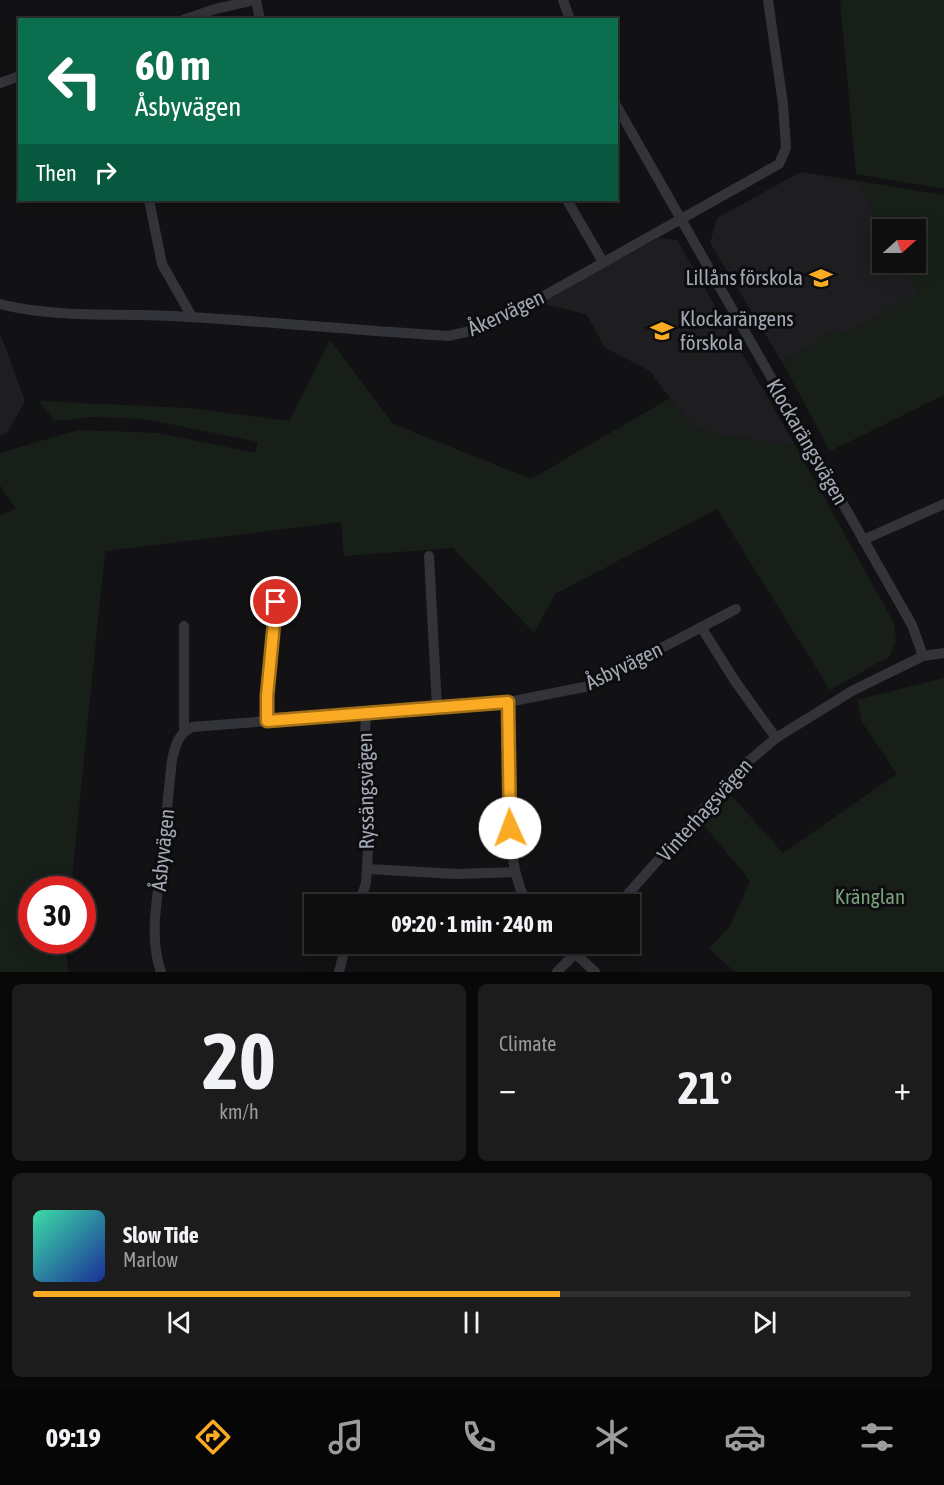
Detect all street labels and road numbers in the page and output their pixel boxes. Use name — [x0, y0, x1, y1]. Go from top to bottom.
street label: Åkervägen — [464, 284, 548, 340]
street label: Klockarängsvägen — [762, 374, 854, 509]
street label: Åsbyvägen — [581, 636, 666, 694]
street label: Ryssängsvägen — [352, 732, 378, 850]
street label: Vinterhagsvägen — [652, 753, 757, 866]
street label: Åsbyvägen — [146, 808, 178, 892]

